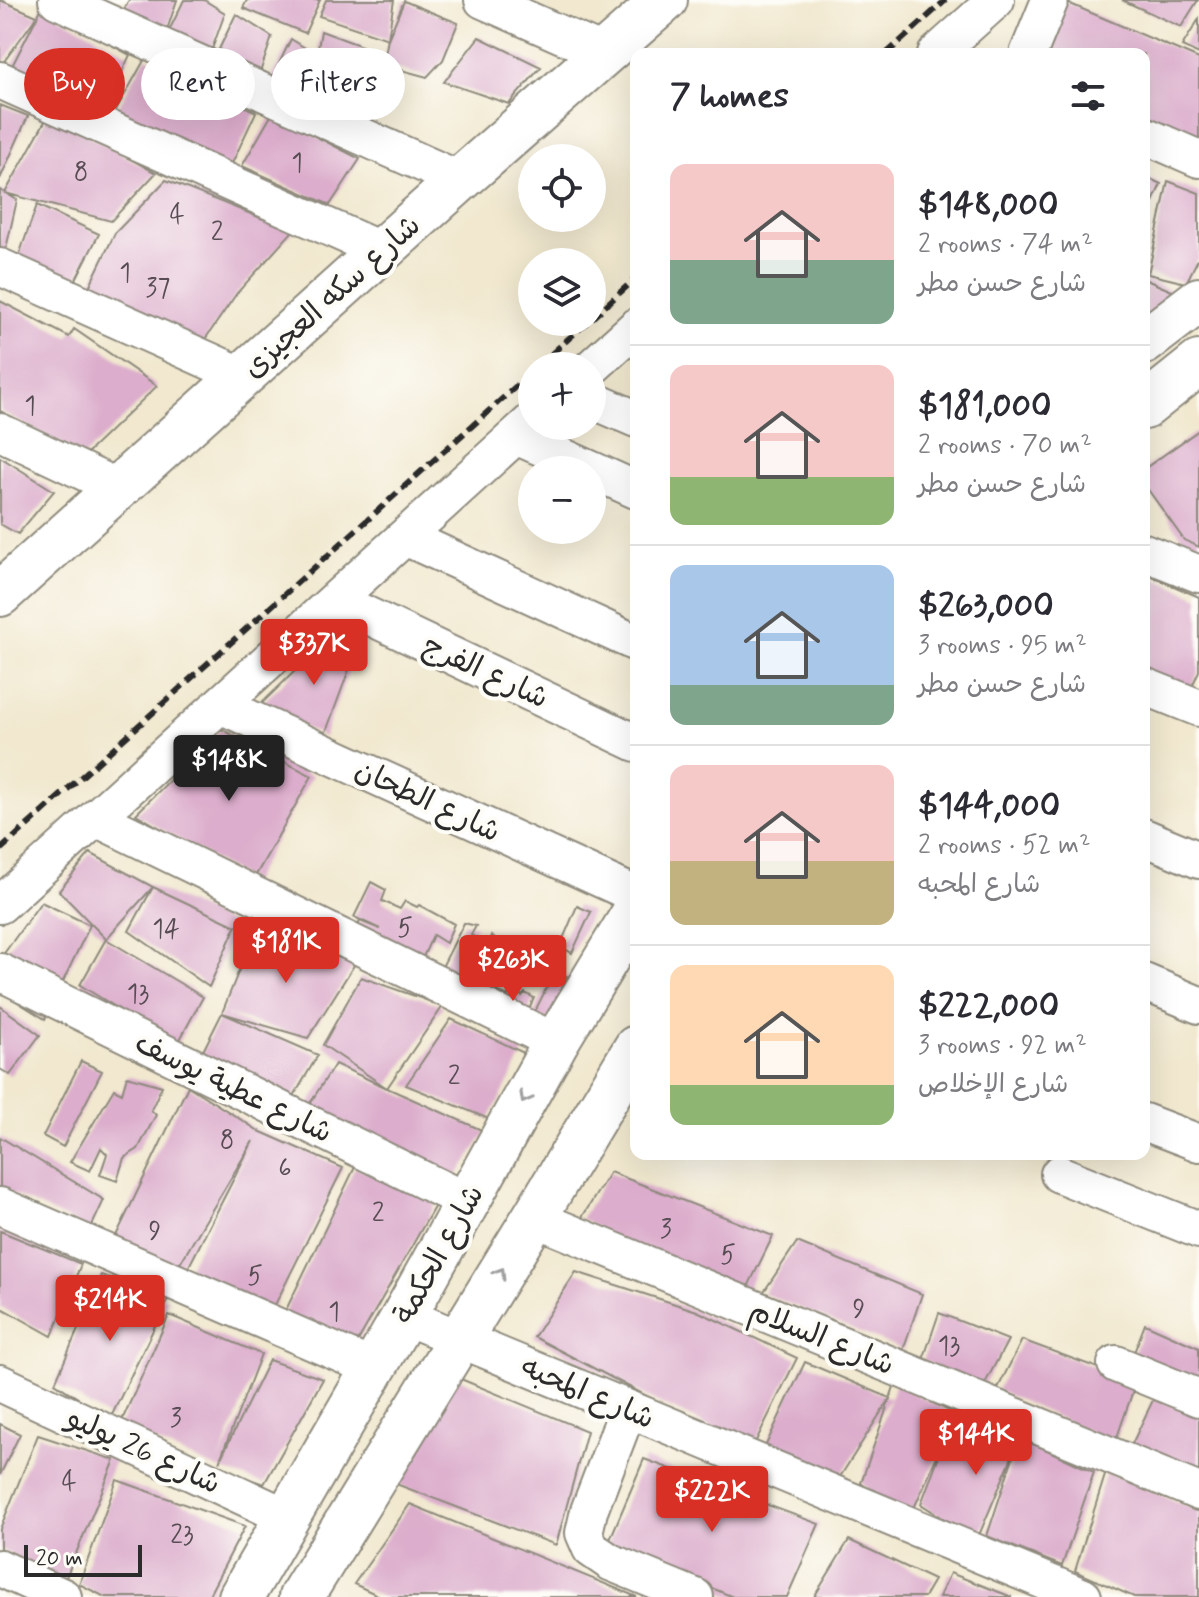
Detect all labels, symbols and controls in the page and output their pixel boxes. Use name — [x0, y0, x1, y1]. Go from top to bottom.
chip: Buy — [24, 48, 125, 120]
chip: Rent — [141, 48, 255, 120]
chip: Filters — [271, 48, 405, 120]
text: 7 homes — [670, 74, 789, 119]
icon: filters — [1066, 74, 1110, 118]
map controls — [518, 144, 606, 544]
button: locate — [518, 144, 606, 232]
house number: 1 — [291, 147, 303, 181]
house number: 8 — [74, 156, 88, 190]
text: $148,000 — [918, 183, 1058, 228]
icon: home — [734, 196, 830, 292]
house number: 4 — [169, 199, 185, 233]
street label: شارع سكه العجيزى — [235, 207, 429, 387]
house number: 2 — [211, 216, 224, 250]
text: 2 rooms · 74 m² — [918, 228, 1093, 262]
button: layers — [518, 248, 606, 336]
house number: 1 — [119, 257, 131, 291]
text: شارع حسن مطر — [918, 267, 1086, 301]
house number: 37 — [146, 272, 170, 306]
button: + — [518, 352, 606, 440]
text: $181,000 — [918, 384, 1051, 429]
house number: 1 — [24, 390, 36, 424]
icon: home — [734, 397, 830, 493]
text: 2 rooms · 70 m² — [918, 429, 1092, 463]
button: − — [518, 456, 606, 544]
text: شارع حسن مطر — [918, 468, 1086, 502]
text: $263,000 — [918, 584, 1054, 629]
icon: home — [734, 597, 830, 693]
pin: $337K — [258, 619, 370, 687]
street label: شارع الفرج — [416, 626, 554, 718]
text: $337K — [279, 628, 349, 662]
text: 3 rooms · 95 m² — [918, 629, 1087, 663]
text: شارع حسن مطر — [918, 668, 1086, 702]
pin: $148K — [173, 735, 285, 803]
text: $148K — [191, 744, 267, 778]
street label: شارع الطحان — [348, 751, 506, 852]
text: $144,000 — [918, 784, 1060, 829]
icon: home — [734, 797, 830, 893]
text: 2 rooms · 52 m² — [918, 829, 1090, 863]
text: شارع المحبه — [918, 868, 1040, 902]
house number: 5 — [397, 912, 413, 946]
house number: 14 — [152, 913, 180, 947]
pin: $181K — [230, 917, 342, 985]
text: $181K — [251, 926, 321, 960]
pin: $263K — [457, 935, 569, 1003]
text: $263K — [477, 944, 549, 978]
house number: 13 — [127, 978, 149, 1012]
text: $222,000 — [918, 984, 1059, 1029]
icon: home — [734, 997, 830, 1093]
street label: شارع عطية يوسف — [128, 1024, 338, 1153]
text: 3 rooms · 92 m² — [918, 1029, 1087, 1063]
house number: 2 — [448, 1060, 461, 1094]
text: شارع الإخلاص — [918, 1068, 1068, 1102]
one-way arrow — [520, 1090, 535, 1104]
house number: 8 — [220, 1124, 234, 1158]
house number: 6 — [278, 1152, 292, 1186]
street label: شارع الحكمة — [385, 1178, 494, 1331]
house number: 2 — [372, 1197, 385, 1231]
house number: 3 — [660, 1213, 672, 1247]
house number: 9 — [149, 1215, 161, 1249]
house number: 5 — [720, 1239, 736, 1273]
house number: 5 — [247, 1260, 263, 1294]
one-way arrow — [491, 1267, 506, 1282]
pin: $214K — [54, 1275, 166, 1343]
text: $214K — [74, 1284, 146, 1318]
street label: شارع السلام — [743, 1292, 900, 1386]
house number: 9 — [853, 1293, 865, 1327]
house number: 1 — [328, 1296, 340, 1330]
house number: 13 — [938, 1330, 960, 1364]
street label: شارع المحبه — [515, 1348, 660, 1439]
street label: شارع 26 يوليو — [58, 1398, 227, 1504]
house number: 3 — [170, 1402, 182, 1436]
pin: $144K — [920, 1409, 1032, 1477]
text: $144K — [938, 1418, 1014, 1452]
house number: 4 — [61, 1466, 77, 1500]
pin: $222K — [656, 1466, 768, 1534]
text: $222K — [674, 1475, 750, 1509]
house number: 23 — [170, 1519, 194, 1553]
scale bar — [24, 1541, 142, 1577]
text: 20 m — [36, 1545, 83, 1573]

